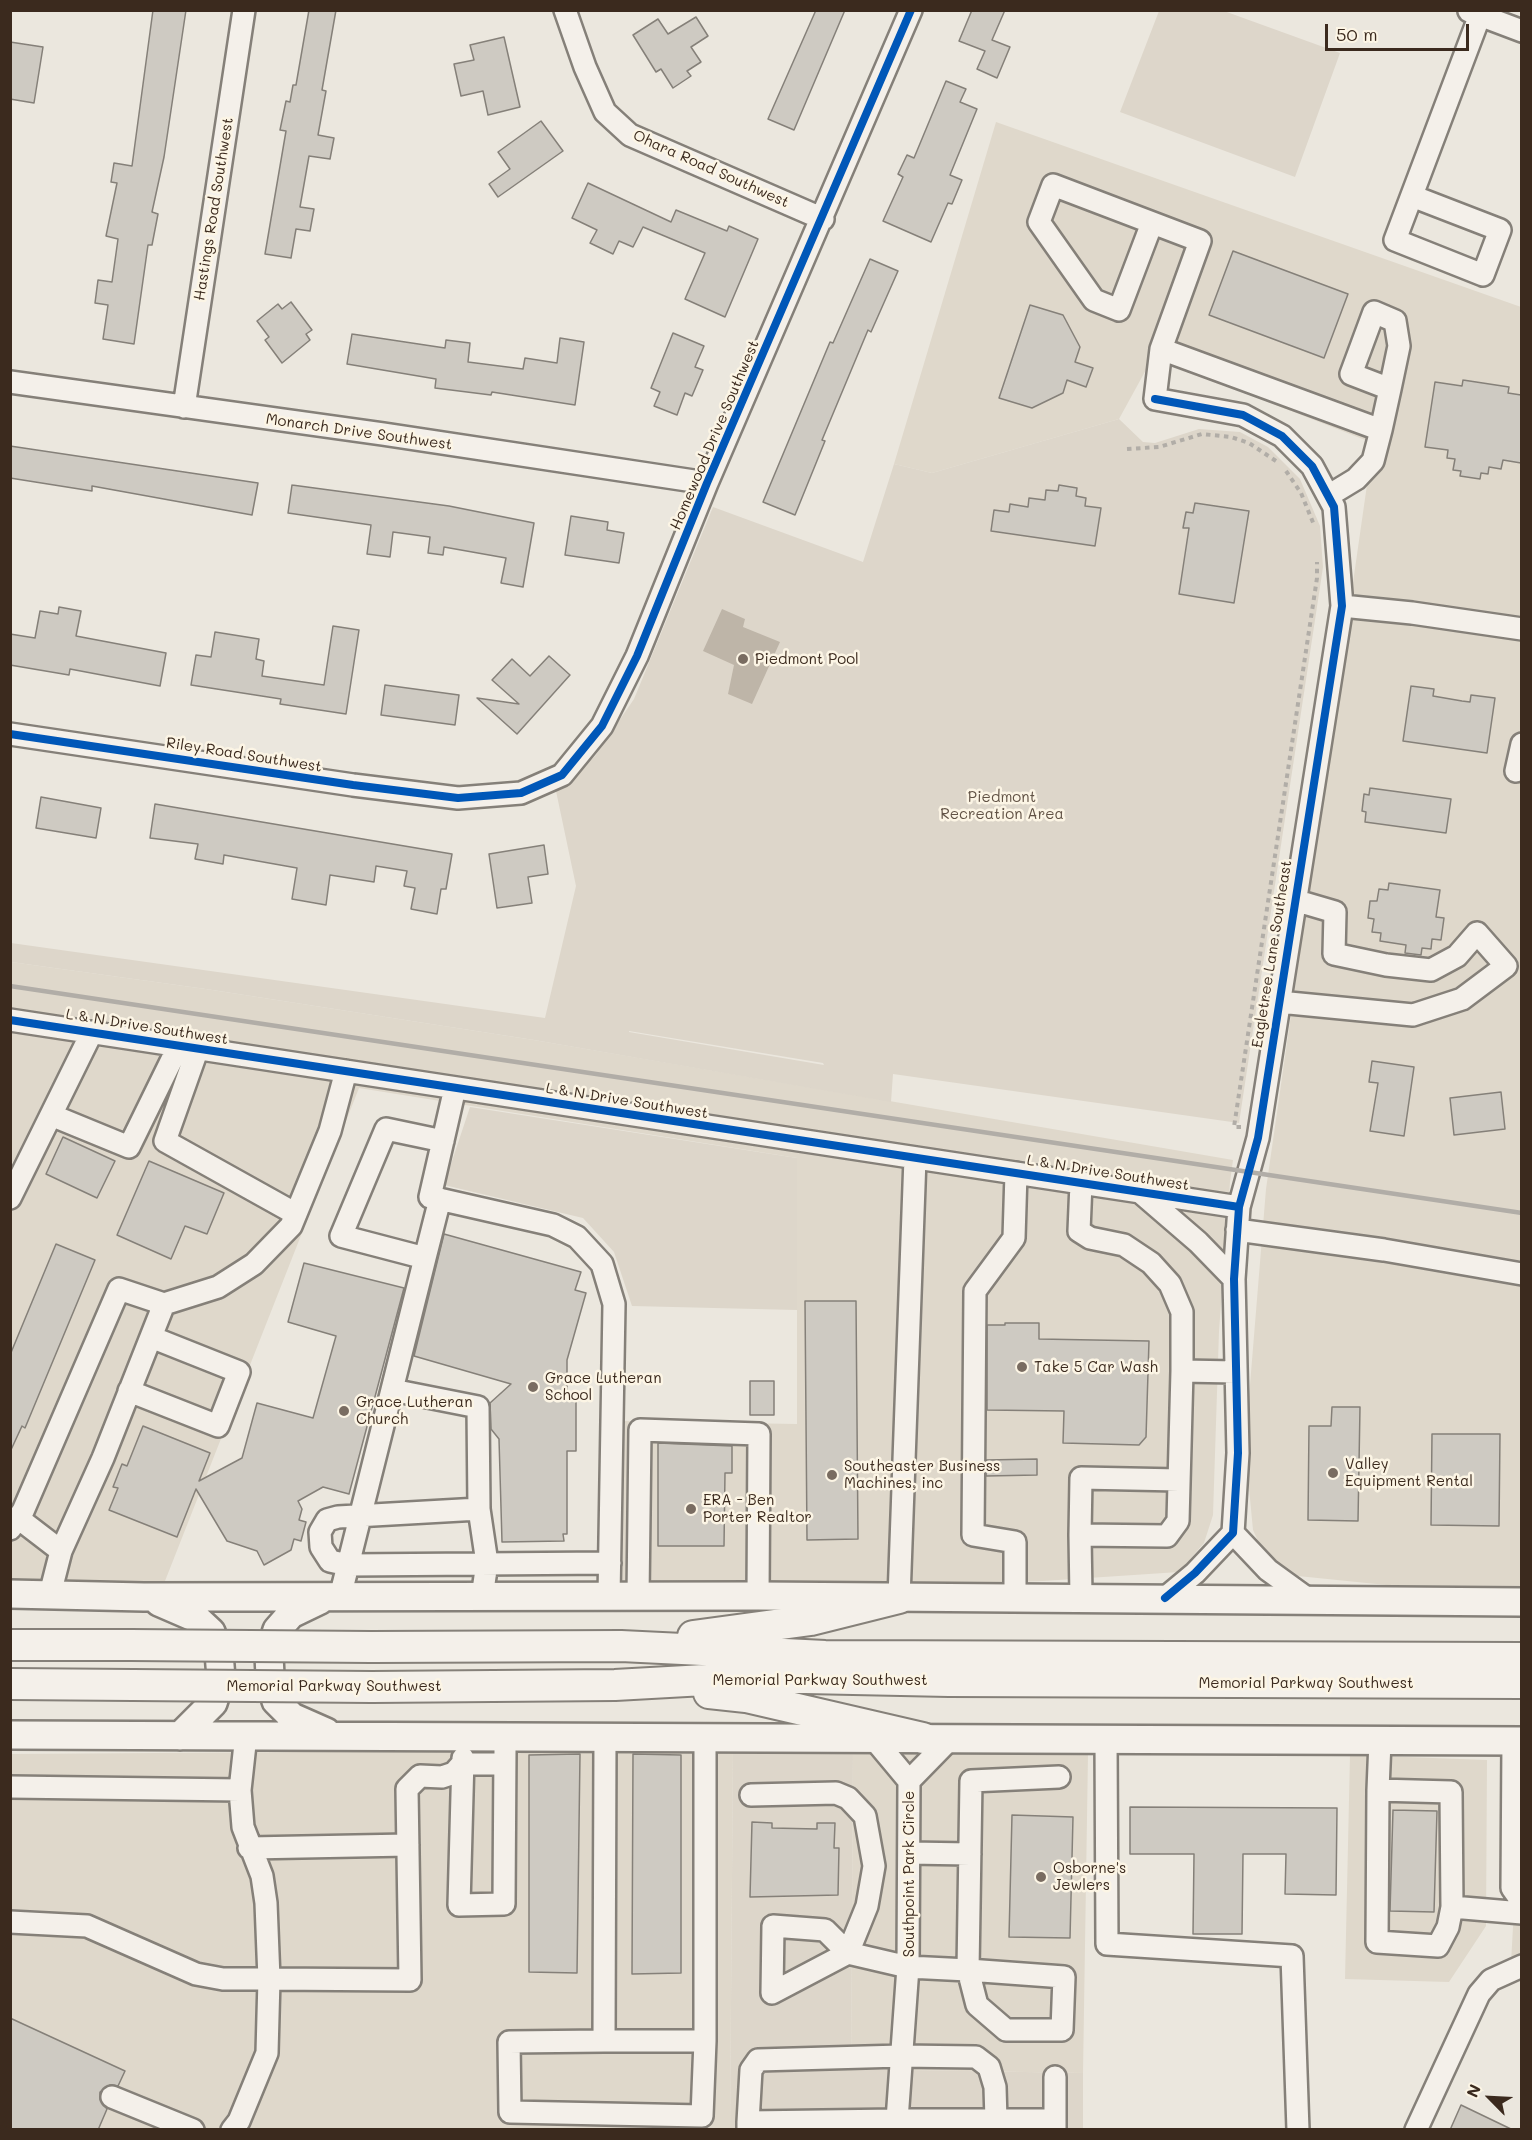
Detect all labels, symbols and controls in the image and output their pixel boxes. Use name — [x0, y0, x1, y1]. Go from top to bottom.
scale bar — [1328, 12, 1472, 50]
text: 50 m — [1336, 22, 1378, 46]
street label: Hastings Road Southwest — [191, 116, 237, 302]
street label: Ohara Road Southwest — [630, 126, 792, 212]
street label: Homewood Drive Southwest — [667, 337, 763, 533]
street label: Monarch Drive Southwest — [265, 410, 453, 454]
place label: Piedmont Pool — [755, 650, 859, 668]
marker: Piedmont Pool — [736, 652, 750, 666]
street label: Riley Road Southwest — [165, 734, 323, 776]
park label: Piedmont Recreation Area — [940, 788, 1064, 823]
street label: Eagletree Lane Southeast — [1248, 859, 1296, 1049]
street label: L & N Drive Southwest — [65, 1005, 229, 1049]
street label: L & N Drive Southwest — [545, 1079, 709, 1123]
street label: L & N Drive Southwest — [1026, 1151, 1190, 1195]
place label: Take 5 Car Wash — [1034, 1358, 1158, 1376]
marker: Take 5 Car Wash — [1015, 1360, 1029, 1374]
place label: Grace Lutheran School — [545, 1369, 662, 1404]
marker: Grace Lutheran School — [526, 1380, 540, 1394]
place label: Grace Lutheran Church — [356, 1393, 473, 1428]
marker: Grace Lutheran Church — [337, 1404, 351, 1418]
place label: Valley Equipment Rental — [1345, 1455, 1473, 1490]
place label: Southeaster Business Machines, inc — [844, 1457, 1000, 1492]
marker: Valley Equipment Rental — [1326, 1466, 1340, 1480]
marker: Southeaster Business Machines, inc — [825, 1468, 839, 1482]
place label: ERA - Ben Porter Realtor — [703, 1491, 812, 1526]
marker: ERA - Ben Porter Realtor — [684, 1502, 698, 1516]
street label: Memorial Parkway Southwest — [712, 1671, 928, 1689]
street label: Memorial Parkway Southwest — [1198, 1674, 1414, 1692]
street label: Memorial Parkway Southwest — [226, 1677, 442, 1695]
street label: Southpoint Park Circle — [900, 1791, 918, 1957]
place label: Osborne's Jewlers — [1053, 1859, 1126, 1894]
marker: Osborne's Jewlers — [1034, 1870, 1048, 1884]
north arrow — [1460, 2068, 1520, 2128]
text: N — [1461, 2081, 1485, 2100]

